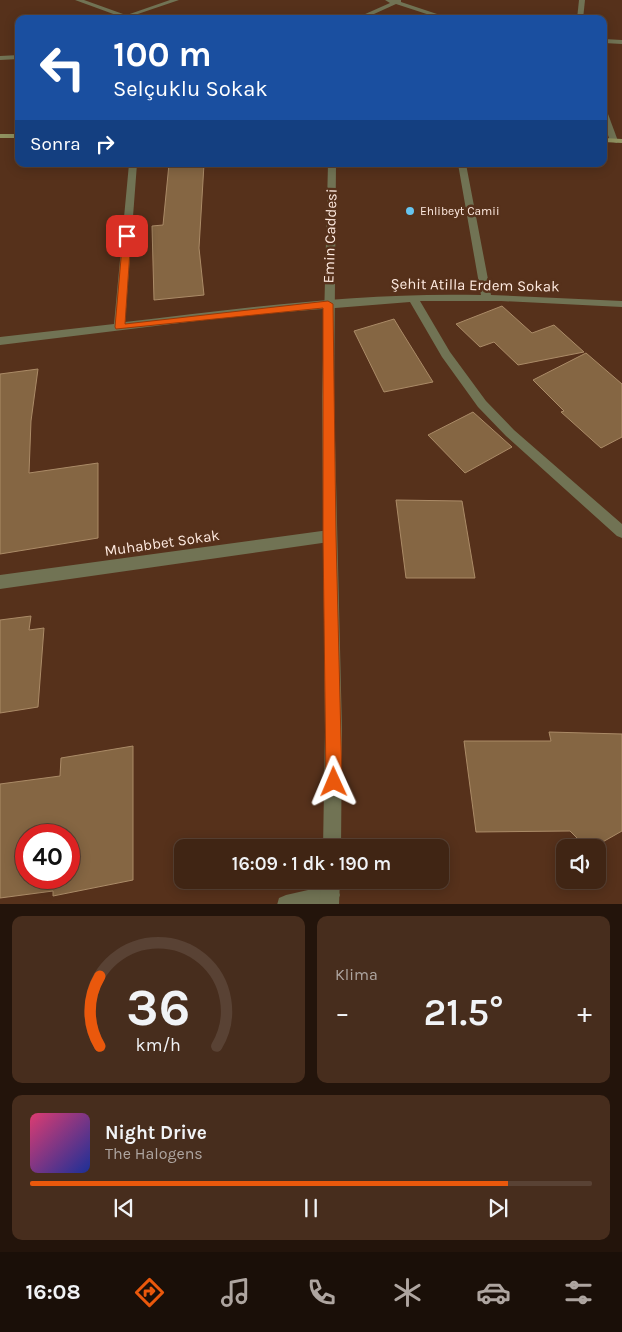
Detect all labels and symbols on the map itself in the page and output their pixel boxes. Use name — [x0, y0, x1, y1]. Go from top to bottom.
street label: Emin Caddesi — [319, 188, 341, 284]
place label: Ehlibeyt Camii — [420, 204, 499, 218]
marker: Ehlibeyt Camii — [404, 205, 416, 217]
pin — [106, 215, 148, 257]
street label: Şehit Atilla Erdem Sokak — [390, 275, 560, 295]
street label: Muhabbet Sokak — [103, 526, 221, 560]
position arrow — [307, 755, 359, 807]
speed limit sign: 40 — [15, 824, 80, 889]

